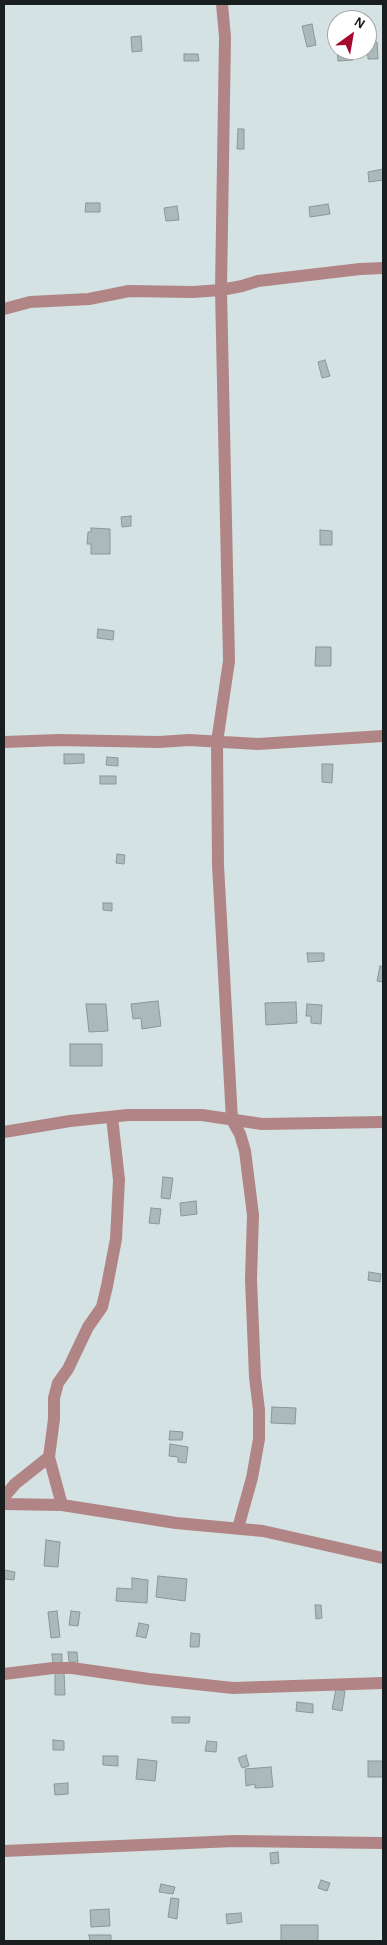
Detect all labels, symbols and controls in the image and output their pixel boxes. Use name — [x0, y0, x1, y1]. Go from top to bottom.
north arrow — [327, 10, 377, 60]
text: N — [352, 15, 367, 32]

